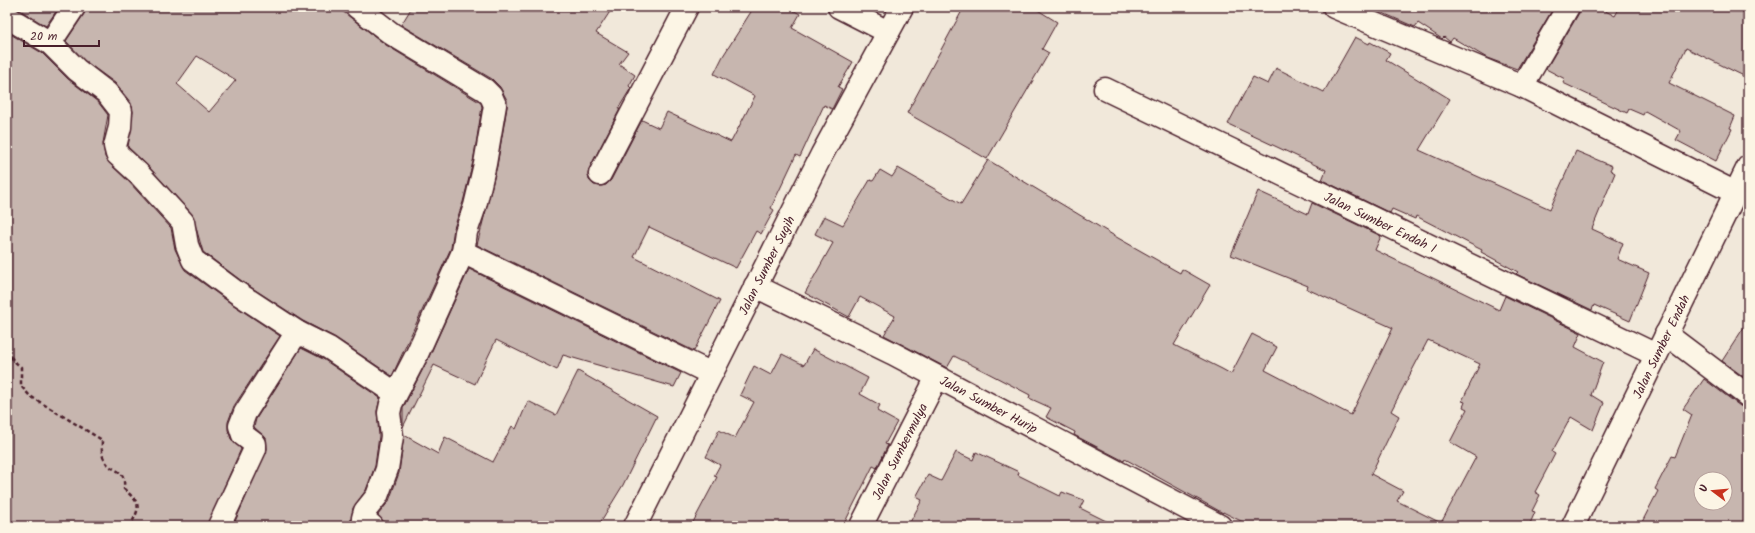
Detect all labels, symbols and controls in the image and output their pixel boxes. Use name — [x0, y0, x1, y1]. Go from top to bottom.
scale bar — [24, 22, 99, 48]
text: 20 m — [30, 27, 58, 46]
street label: Jalan Sumber Endah I — [1320, 187, 1440, 260]
street label: Jalan Sumber Sugih — [734, 212, 801, 319]
street label: Jalan Sumber Endah — [1628, 291, 1696, 403]
street label: Jalan Sumber Hurip — [935, 371, 1042, 440]
street label: Jalan Sumbermulya — [867, 400, 934, 504]
north arrow — [1693, 471, 1733, 511]
text: U — [1695, 482, 1714, 494]

